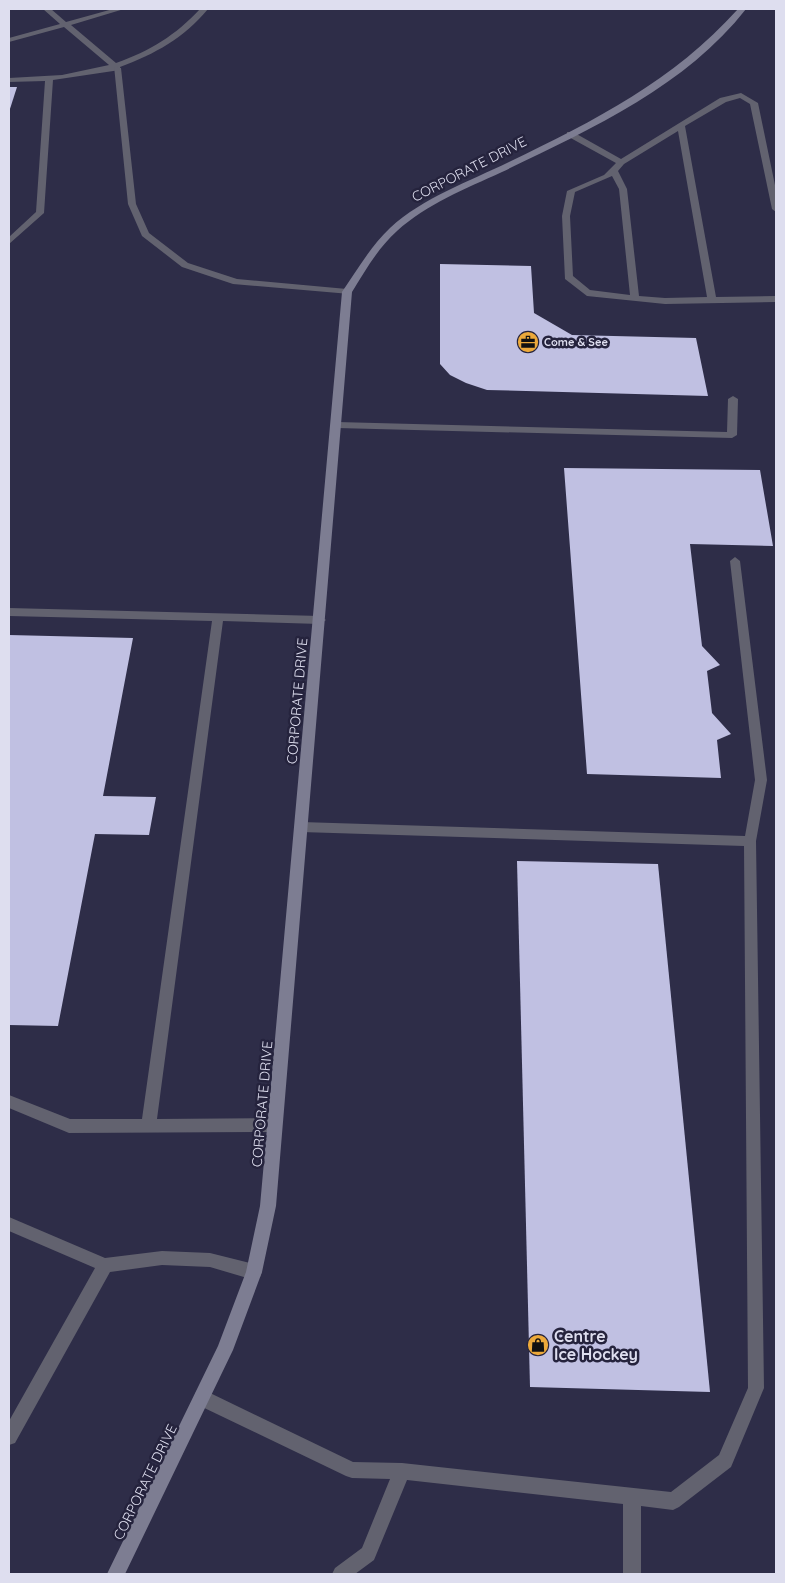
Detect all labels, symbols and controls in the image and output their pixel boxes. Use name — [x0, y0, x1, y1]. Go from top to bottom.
street label: CORPORATE DRIVE — [409, 132, 529, 206]
office icon: Come & See — [516, 330, 540, 354]
place label: Come & See — [544, 335, 608, 349]
street label: CORPORATE DRIVE — [283, 637, 311, 765]
street label: CORPORATE DRIVE — [248, 1040, 276, 1168]
place label: Centre Ice Hockey — [554, 1326, 638, 1364]
shop icon: Centre Ice Hockey — [526, 1333, 550, 1357]
street label: CORPORATE DRIVE — [109, 1421, 181, 1543]

